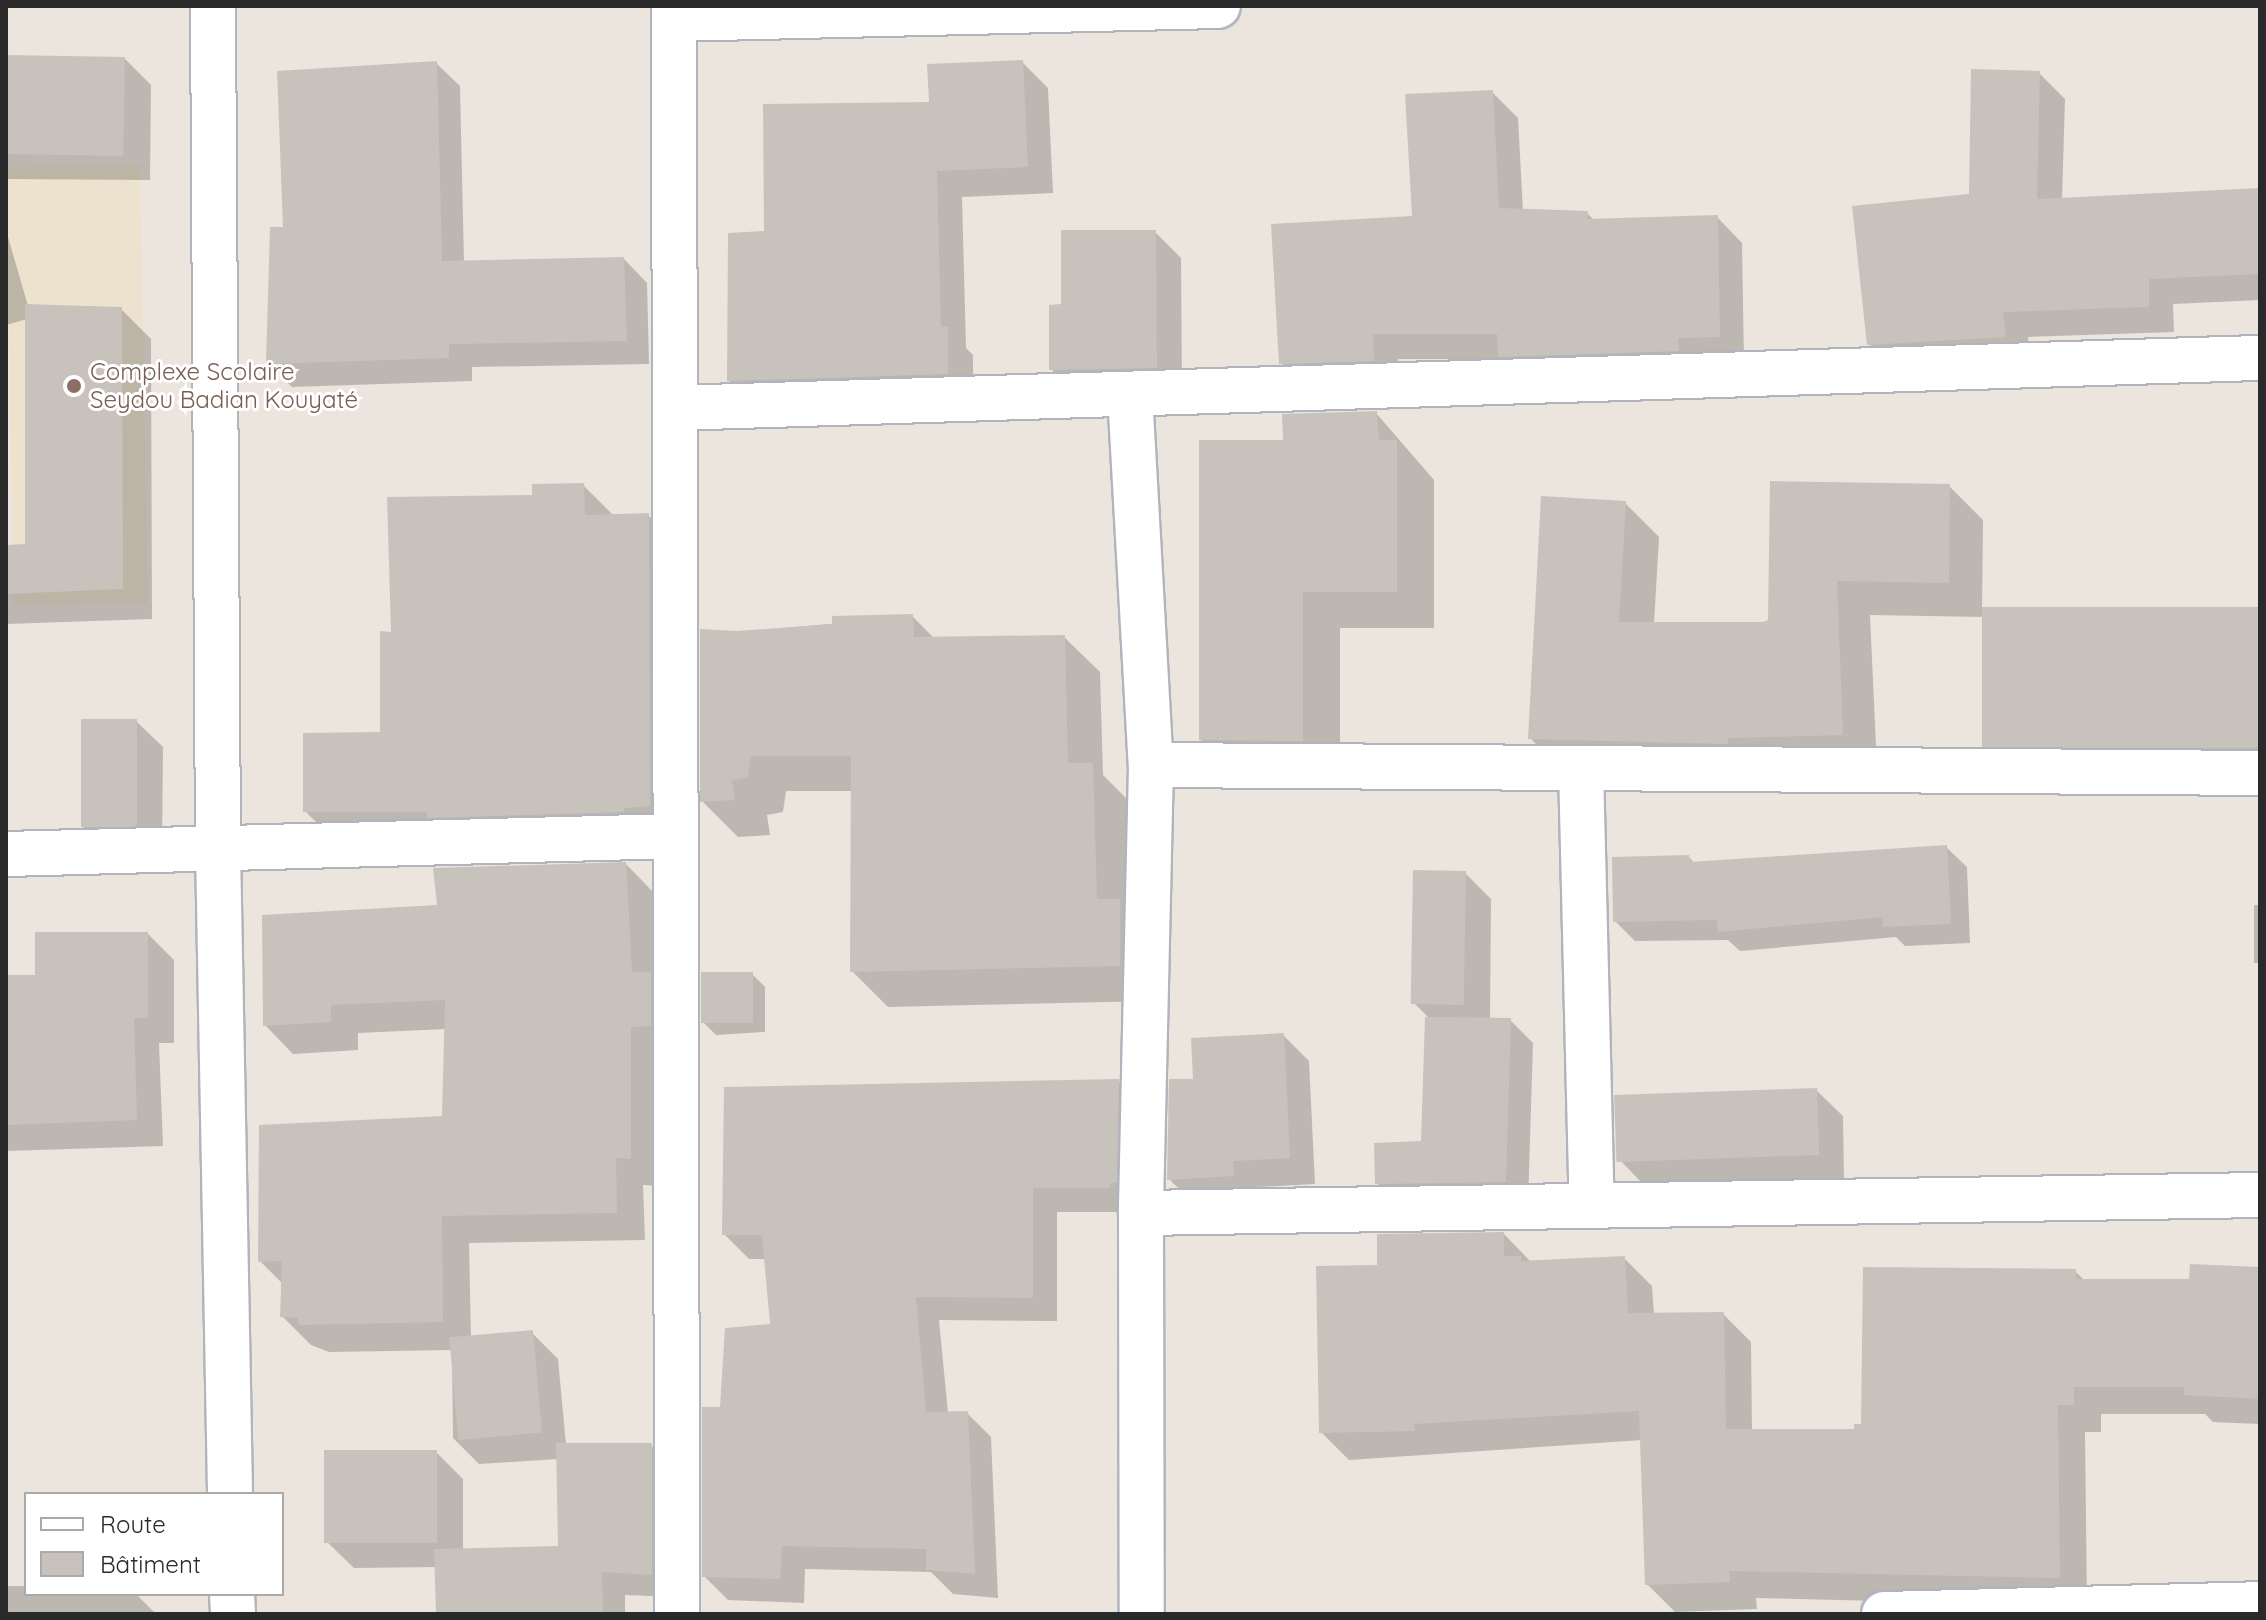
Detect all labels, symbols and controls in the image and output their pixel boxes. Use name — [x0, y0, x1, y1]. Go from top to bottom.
place label: Complexe Scolaire Seydou Badian Kouyaté — [90, 358, 358, 414]
marker: Complexe Scolaire Seydou Badian Kouyaté — [65, 377, 83, 395]
legend — [24, 1492, 284, 1596]
text: Route — [100, 1509, 166, 1539]
text: Bâtiment — [100, 1549, 201, 1579]

